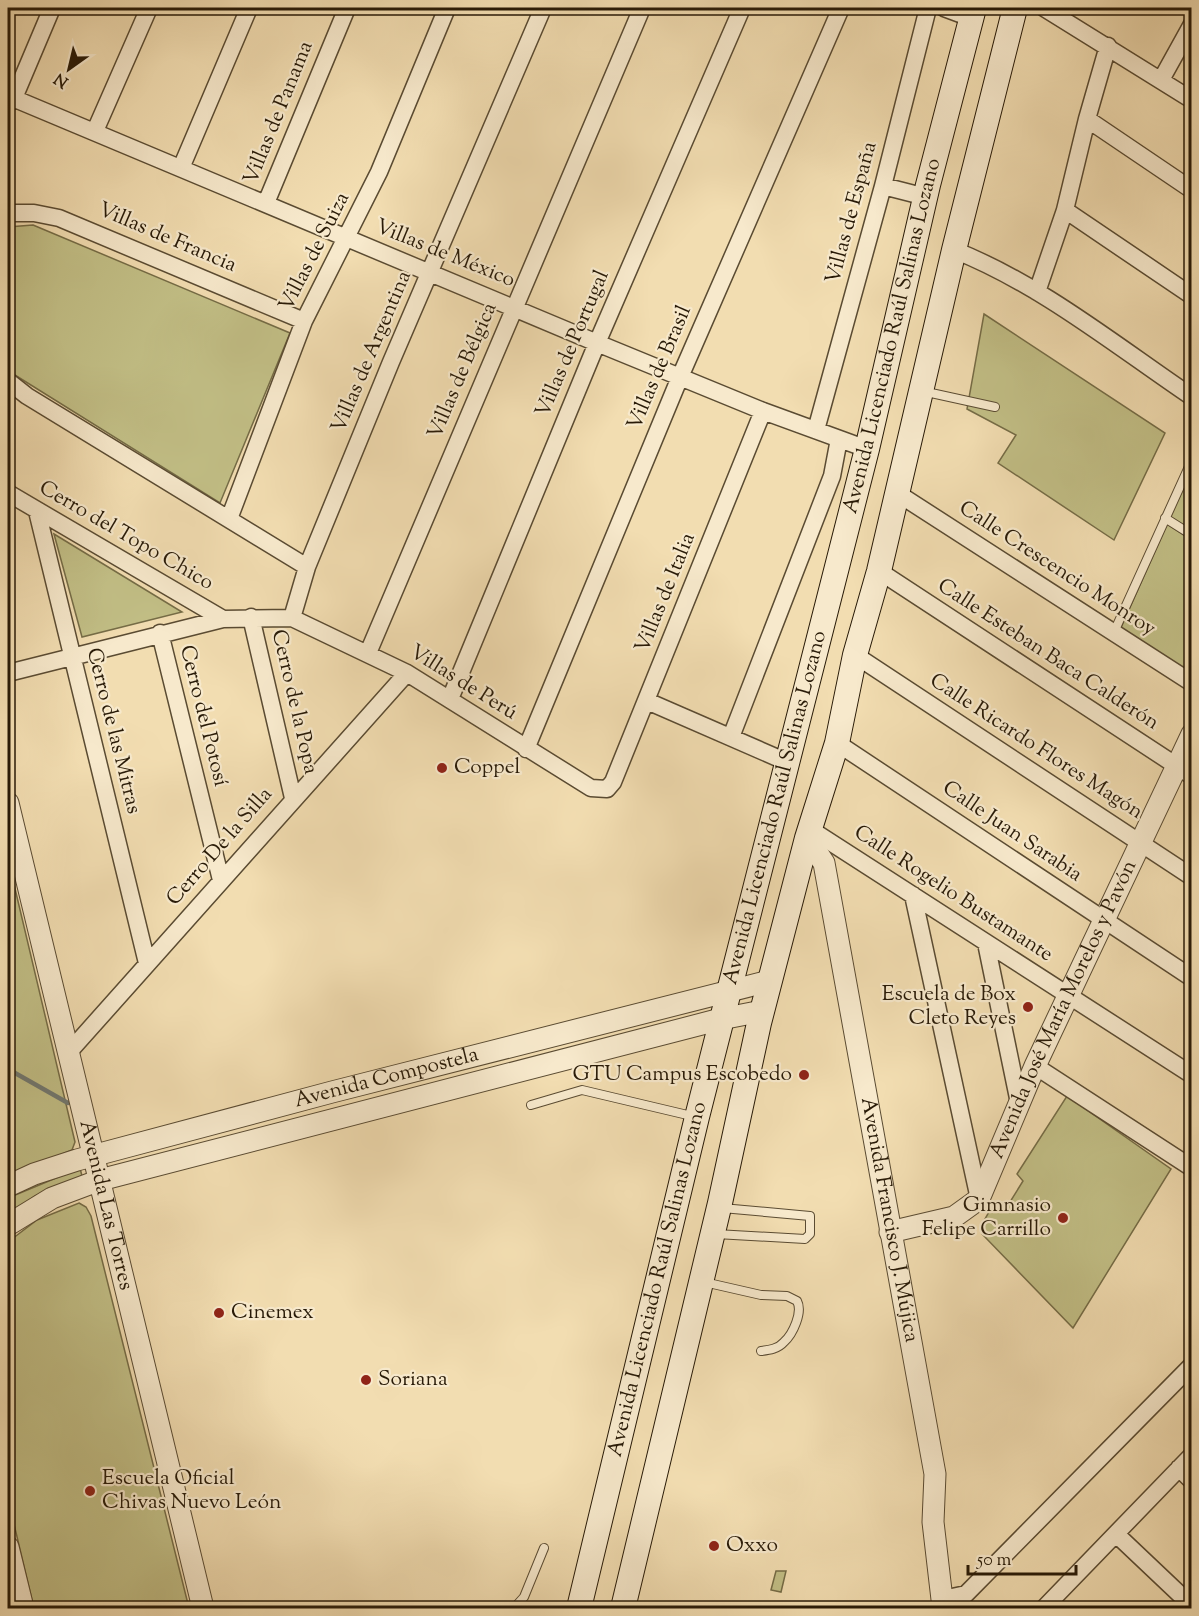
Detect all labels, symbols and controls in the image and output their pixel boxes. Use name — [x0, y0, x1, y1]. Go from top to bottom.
street label: Villas de Panama — [237, 37, 322, 189]
north arrow — [39, 39, 99, 99]
text: N — [50, 66, 74, 92]
street label: Villas de España — [819, 138, 885, 287]
street label: Avenida Licenciado Raúl Salinas Lozano — [836, 155, 949, 517]
street label: Villas de Suiza — [272, 187, 358, 317]
street label: Villas de Francia — [93, 195, 241, 281]
street label: Villas de México — [370, 212, 520, 296]
street label: Villas de Argentina — [324, 266, 420, 438]
street label: Villas de Portugal — [529, 266, 618, 422]
street label: Villas de Bélgica — [421, 298, 505, 444]
street label: Villas de Brasil — [620, 301, 700, 435]
street label: Cerro del Topo Chico — [33, 474, 219, 598]
street label: Calle Crescencio Monroy — [953, 494, 1162, 644]
street label: Villas de Italia — [628, 528, 704, 657]
street label: Calle Esteban Baca Calderón — [931, 572, 1165, 738]
street label: Cerro de la Popa — [263, 627, 325, 777]
street label: Avenida Licenciado Raúl Salinas Lozano — [716, 628, 835, 988]
street label: Villas de Perú — [403, 638, 523, 728]
street label: Cerro del Potosí — [171, 642, 235, 790]
street label: Cerro de las Mitras — [78, 645, 148, 817]
street label: Calle Ricardo Flores Magón — [923, 667, 1149, 827]
place label: Coppel — [454, 753, 520, 783]
marker: Coppel — [435, 761, 449, 775]
street label: Calle Juan Sarabia — [936, 774, 1088, 890]
street label: Cerro De la Silla — [160, 781, 280, 913]
street label: Calle Rogelio Bustamante — [847, 818, 1059, 970]
street label: Avenida José María Morelos y Pavón — [983, 855, 1145, 1164]
place label: Escuela de Box Cleto Reyes — [882, 980, 1016, 1034]
marker: Escuela de Box Cleto Reyes — [1021, 1000, 1035, 1014]
street label: Avenida Compostela — [291, 1040, 482, 1116]
place label: GTU Campus Escobedo — [572, 1060, 792, 1090]
marker: GTU Campus Escobedo — [797, 1068, 811, 1082]
street label: Avenida Francisco J. Mújica — [852, 1095, 926, 1345]
street label: Avenida Licenciado Raúl Salinas Lozano — [601, 1099, 715, 1460]
street label: Avenida Las Torres — [70, 1117, 140, 1293]
place label: Gimnasio Felipe Carrillo — [922, 1191, 1051, 1245]
marker: Gimnasio Felipe Carrillo — [1056, 1211, 1070, 1225]
place label: Cinemex — [231, 1298, 314, 1328]
marker: Cinemex — [212, 1306, 226, 1320]
place label: Soriana — [378, 1365, 448, 1395]
marker: Soriana — [359, 1373, 373, 1387]
place label: Escuela Oficial Chivas Nuevo León — [102, 1464, 281, 1518]
marker: Escuela Oficial Chivas Nuevo León — [83, 1484, 97, 1498]
place label: Oxxo — [726, 1531, 778, 1561]
scale bar — [968, 1538, 1076, 1576]
marker: Oxxo — [707, 1539, 721, 1553]
text: 50 m — [976, 1548, 1012, 1574]

